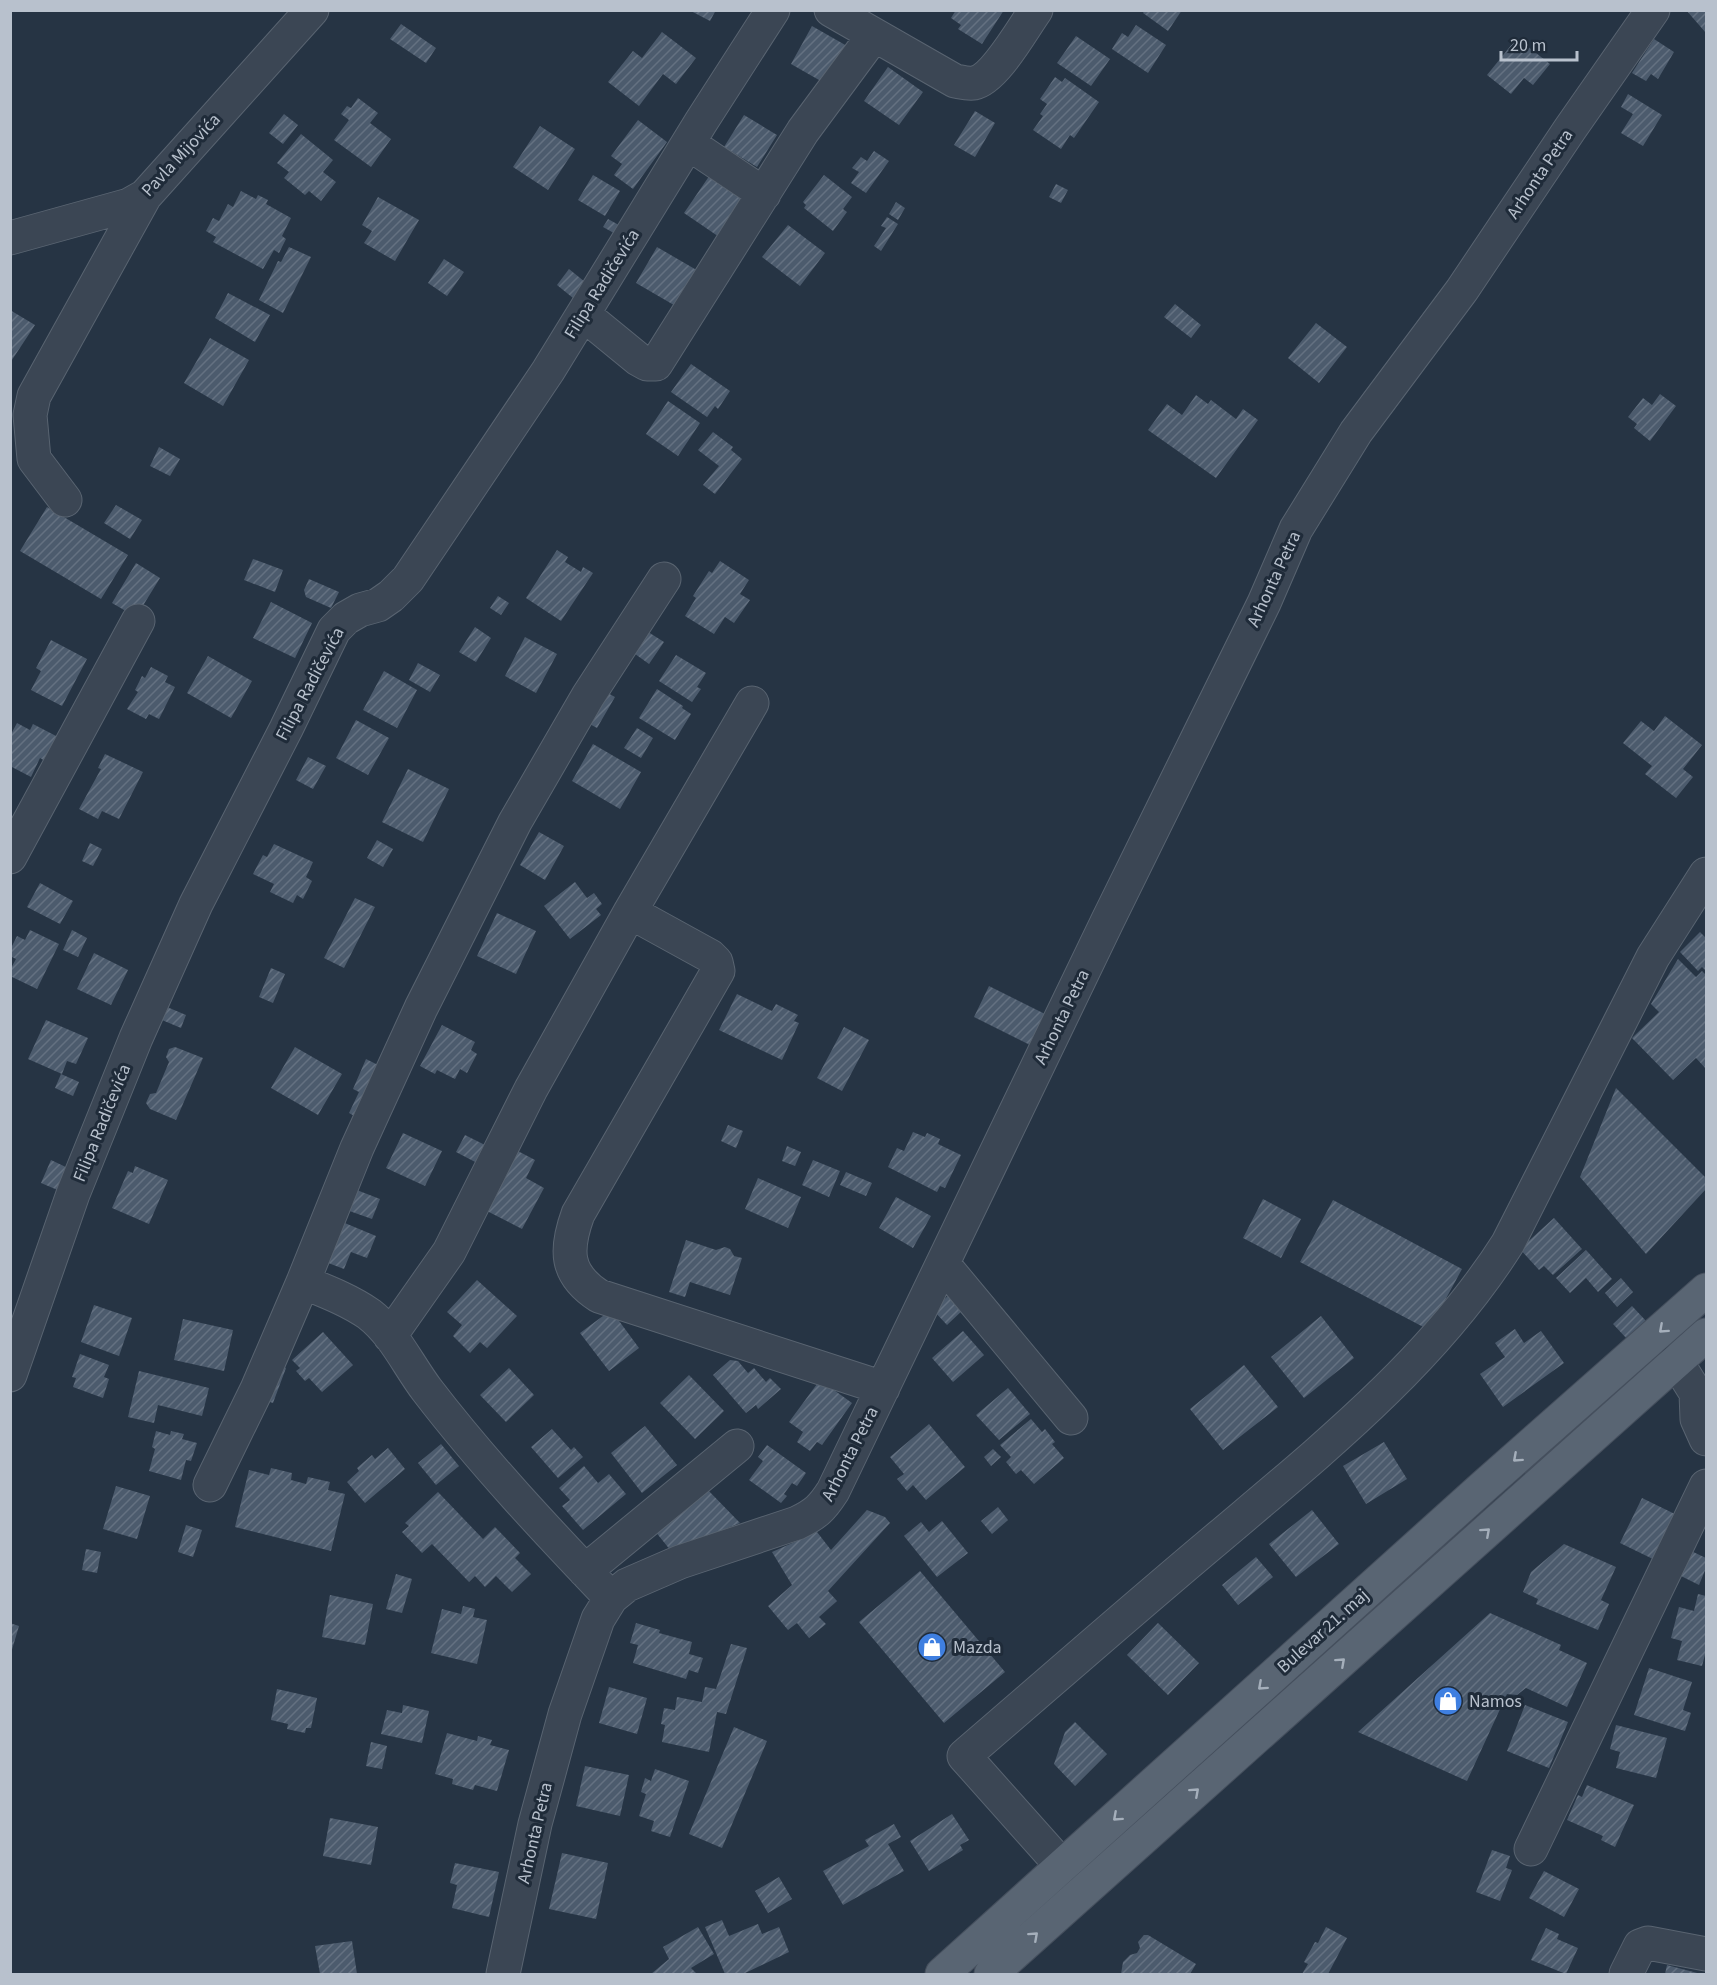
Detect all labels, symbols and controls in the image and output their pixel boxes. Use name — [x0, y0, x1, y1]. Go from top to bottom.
scale bar — [1501, 24, 1578, 62]
text: 20 m — [1510, 33, 1546, 58]
street label: Pavla Mijovića — [136, 108, 226, 202]
street label: Arhonta Petra — [1501, 124, 1579, 224]
street label: Filipa Radičevića — [558, 224, 646, 344]
street label: Arhonta Petra — [1241, 527, 1307, 631]
street label: Filipa Radičevića — [270, 623, 350, 745]
street label: Arhonta Petra — [1028, 965, 1096, 1069]
street label: Filipa Radičevića — [67, 1060, 137, 1186]
one-way arrow — [1659, 1322, 1670, 1333]
street label: Arhonta Petra — [815, 1402, 885, 1506]
one-way arrow — [1513, 1451, 1524, 1462]
one-way arrow — [1480, 1528, 1490, 1539]
street label: Bulevar 21. maj — [1272, 1583, 1374, 1679]
shop icon: Mazda — [916, 1631, 948, 1663]
place label: Mazda — [953, 1635, 1002, 1660]
one-way arrow — [1334, 1658, 1345, 1669]
one-way arrow — [1258, 1679, 1269, 1690]
shop icon: Namos — [1432, 1685, 1464, 1717]
place label: Namos — [1469, 1689, 1522, 1714]
street label: Arhonta Petra — [511, 1780, 559, 1886]
one-way arrow — [1189, 1788, 1199, 1799]
one-way arrow — [1113, 1810, 1124, 1821]
one-way arrow — [1027, 1932, 1038, 1943]

